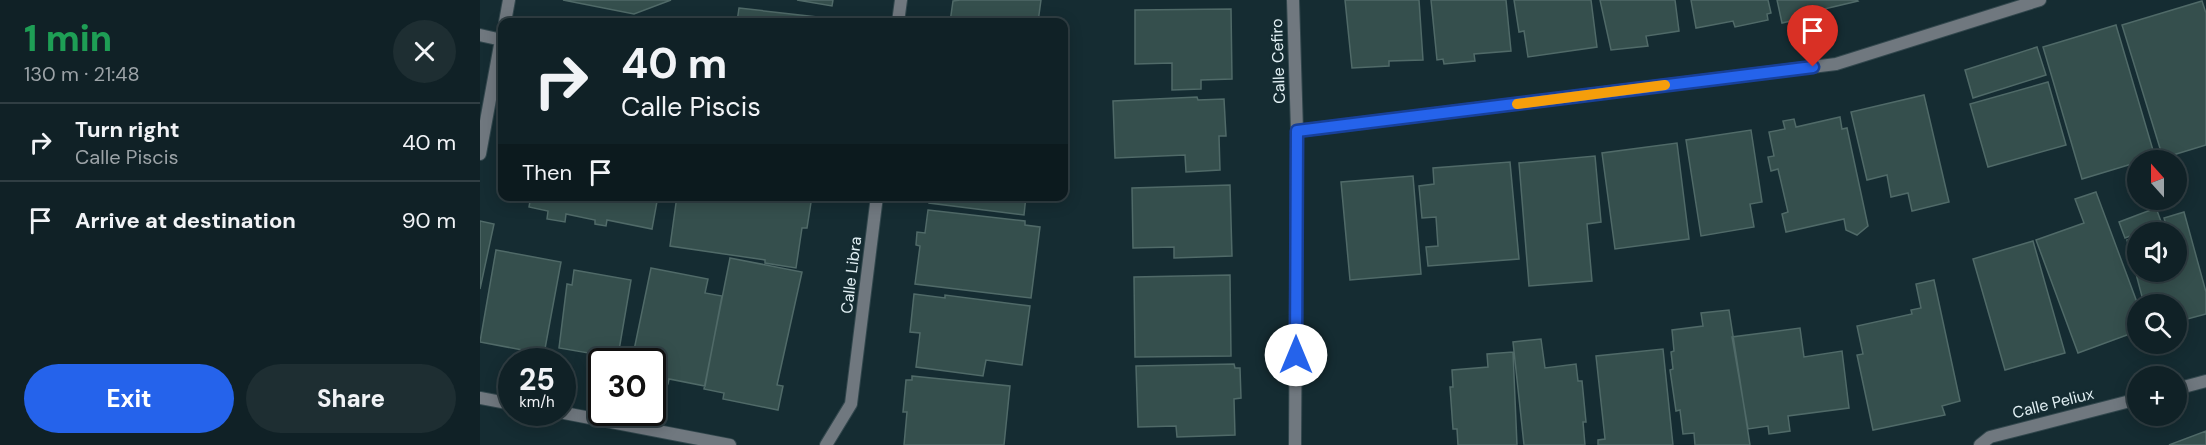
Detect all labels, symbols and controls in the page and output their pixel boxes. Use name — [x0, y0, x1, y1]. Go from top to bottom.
pin — [1787, 5, 1838, 67]
icon: arrive — [1796, 14, 1829, 47]
text: 1 min — [24, 15, 112, 62]
street label: Calle Cefiro — [1266, 18, 1290, 104]
button: close — [393, 20, 456, 83]
text: 40 m — [621, 36, 727, 91]
icon: right — [522, 42, 600, 120]
text: 130 m · 21:48 — [24, 61, 140, 87]
text: Calle Piscis — [621, 89, 761, 124]
text: Turn right — [75, 115, 180, 144]
icon: right — [24, 126, 57, 159]
text: 40 m — [402, 128, 456, 157]
text: Calle Piscis — [75, 144, 179, 170]
north arrow — [2127, 150, 2187, 210]
map controls — [2127, 150, 2187, 426]
icon: arrive — [584, 156, 617, 189]
text: Then — [522, 158, 572, 187]
icon: arrive — [24, 204, 57, 237]
text: Arrive at destination — [75, 206, 296, 235]
text: 90 m — [402, 206, 456, 235]
button: sound — [2127, 222, 2187, 282]
street label: Calle Libra — [836, 235, 866, 315]
button: search — [2127, 294, 2187, 354]
position arrow — [1264, 323, 1328, 387]
speed limit sign: 30 — [588, 348, 666, 426]
text: 25 — [519, 360, 555, 399]
button: Exit — [24, 364, 234, 433]
button: Share — [246, 364, 456, 433]
button: + — [2127, 366, 2187, 426]
street label: Calle Peliux — [2010, 383, 2096, 423]
text: km/h — [519, 392, 555, 412]

